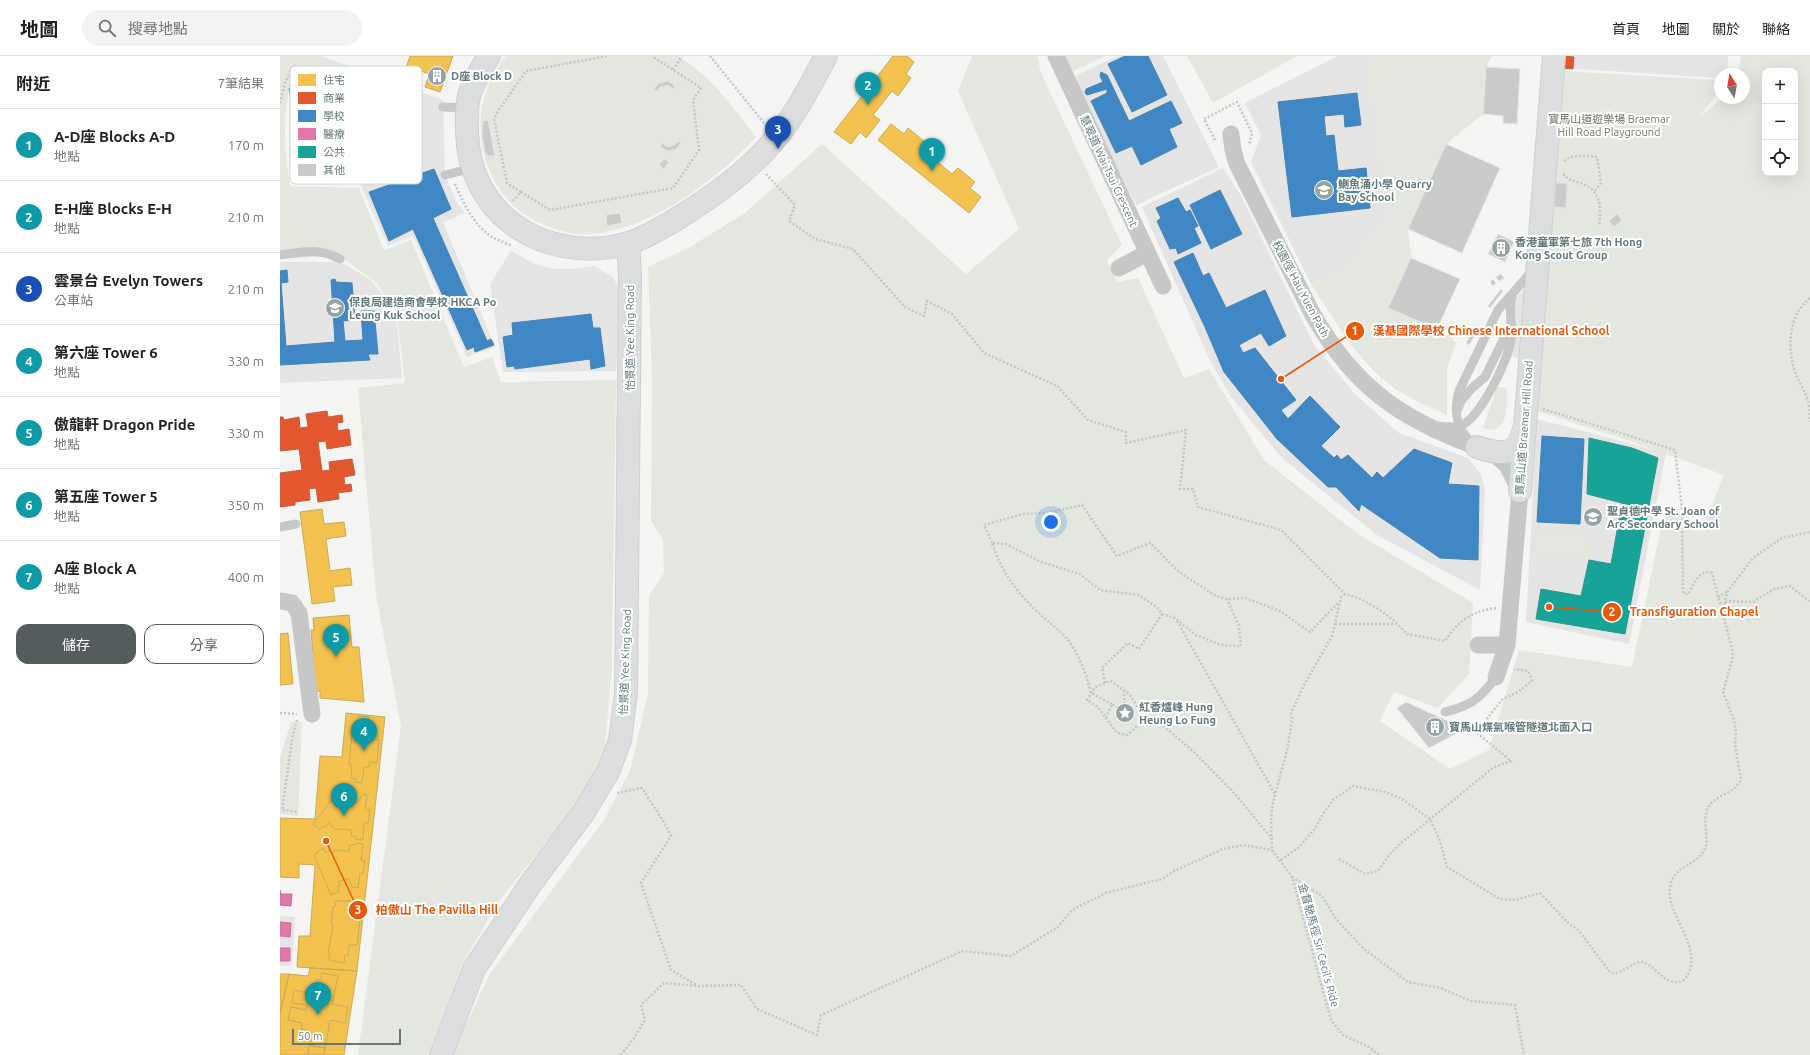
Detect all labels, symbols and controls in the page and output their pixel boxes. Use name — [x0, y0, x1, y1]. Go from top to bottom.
search box — [82, 10, 362, 46]
icon: search — [96, 17, 118, 39]
text: 地圖 — [20, 18, 58, 40]
text: 搜尋地點 — [128, 20, 188, 37]
text: 首頁 — [1612, 21, 1640, 37]
text: 地圖 — [1662, 21, 1690, 37]
text: 關於 — [1712, 21, 1740, 37]
text: 聯絡 — [1762, 21, 1790, 37]
building icon: D座 Block D — [426, 65, 448, 87]
legend — [290, 66, 422, 184]
north arrow — [1714, 68, 1750, 104]
map controls — [1762, 68, 1798, 176]
button: + — [1762, 68, 1798, 104]
place label: D座 Block D — [451, 70, 512, 82]
pin: 2 — [855, 72, 881, 105]
text: 附近 — [16, 74, 50, 93]
text: 住宅 — [323, 74, 345, 86]
text: 7筆結果 — [218, 76, 264, 90]
text: 商業 — [323, 92, 345, 104]
button: − — [1762, 104, 1798, 140]
text: 學校 — [323, 110, 345, 122]
street label: 慧翠道 Wai Tsui Crescent — [1078, 113, 1140, 229]
park label: 寶馬山道遊樂場 Braemar Hill Road Playground — [1548, 113, 1671, 138]
pin: 3 — [765, 116, 791, 149]
text: A-D座 Blocks A-D — [54, 128, 175, 145]
text: 醫療 — [323, 128, 345, 140]
text: 1 — [25, 138, 33, 152]
text: 170 m — [228, 138, 264, 152]
pin: 1 — [919, 138, 945, 171]
button: locate — [1762, 140, 1798, 176]
text: 公共 — [323, 146, 345, 158]
text: 地點 — [54, 149, 80, 163]
text: 其他 — [323, 164, 345, 176]
place label: 鰂魚涌小學 Quarry Bay School — [1338, 178, 1432, 203]
school or university icon: 鰂魚涌小學 Quarry Bay School — [1313, 179, 1335, 201]
text: E-H座 Blocks E-H — [54, 200, 172, 217]
text: 2 — [25, 210, 33, 224]
text: 210 m — [228, 210, 264, 224]
text: 地點 — [54, 221, 80, 235]
place label: 香港童軍第七旅 7th Hong Kong Scout Group — [1515, 236, 1642, 261]
building icon: 香港童軍第七旅 7th Hong Kong Scout Group — [1490, 237, 1512, 259]
street label: 校園徑 Hau Yuen Path — [1270, 239, 1332, 339]
text: 雲景台 Evelyn Towers — [54, 272, 203, 289]
text: 3 — [25, 282, 33, 296]
text: 210 m — [228, 282, 264, 296]
street label: 怡景道 Yee King Road — [624, 285, 636, 391]
text: 公車站 — [54, 293, 93, 307]
place label: 保良局建造商會學校 HKCA Po Leung Kuk School — [349, 296, 497, 321]
school or university icon: 保良局建造商會學校 HKCA Po Leung Kuk School — [324, 297, 346, 319]
callout: 漢基國際學校 Chinese International School — [1345, 319, 1618, 343]
text: 1 — [1352, 324, 1358, 337]
text: 漢基國際學校 Chinese International School — [1373, 324, 1610, 337]
text: 第六座 Tower 6 — [54, 344, 158, 361]
text: 4 — [25, 354, 33, 368]
text: 330 m — [228, 354, 264, 368]
street label: 寶馬山道 Braemar Hill Road — [1513, 360, 1535, 496]
text: 地點 — [54, 365, 80, 379]
text: 傲龍軒 Dragon Pride — [54, 416, 195, 433]
text: 5 — [25, 426, 33, 440]
text: 330 m — [228, 426, 264, 440]
text: 地點 — [54, 437, 80, 451]
text: 第五座 Tower 5 — [54, 488, 158, 505]
text: 6 — [25, 498, 33, 512]
text: 350 m — [228, 498, 264, 512]
place label: 聖貞德中學 St. Joan of Arc Secondary School — [1607, 505, 1720, 530]
school or university icon: 聖貞德中學 St. Joan of Arc Secondary School — [1582, 506, 1604, 528]
text: 地點 — [54, 509, 80, 523]
your location — [1041, 512, 1061, 532]
text: A座 Block A — [54, 560, 137, 577]
text: 7 — [25, 570, 33, 584]
text: 400 m — [228, 570, 264, 584]
text: 地點 — [54, 581, 80, 595]
callout: Transfiguration Chapel — [1602, 600, 1767, 624]
text: 2 — [1609, 605, 1616, 618]
text: Transfiguration Chapel — [1630, 605, 1759, 618]
street label: 怡景道 Yee King Road — [617, 609, 633, 715]
button: 儲存 — [16, 624, 136, 664]
button: 分享 — [144, 624, 264, 664]
pin: 5 — [323, 624, 349, 657]
place label: 紅香爐峰 Hung Heung Lo Fung — [1139, 701, 1216, 726]
place icon: 紅香爐峰 Hung Heung Lo Fung — [1114, 702, 1136, 724]
building icon: 寶馬山煤氣喉管隧道北面入口 — [1424, 716, 1446, 738]
pin: 4 — [351, 718, 377, 751]
place label: 寶馬山煤氣喉管隧道北面入口 — [1449, 721, 1592, 733]
pin: 6 — [331, 783, 357, 816]
street label: 金督馳馬徑 Sir Cecil's Ride — [1297, 882, 1341, 1008]
callout: 柏傲山 The Pavilla Hill — [348, 898, 506, 922]
text: 3 — [355, 903, 361, 916]
text: 柏傲山 The Pavilla Hill — [376, 903, 499, 916]
pin: 7 — [305, 982, 331, 1015]
scale bar — [292, 1027, 401, 1046]
text: 50 m — [298, 1030, 322, 1042]

